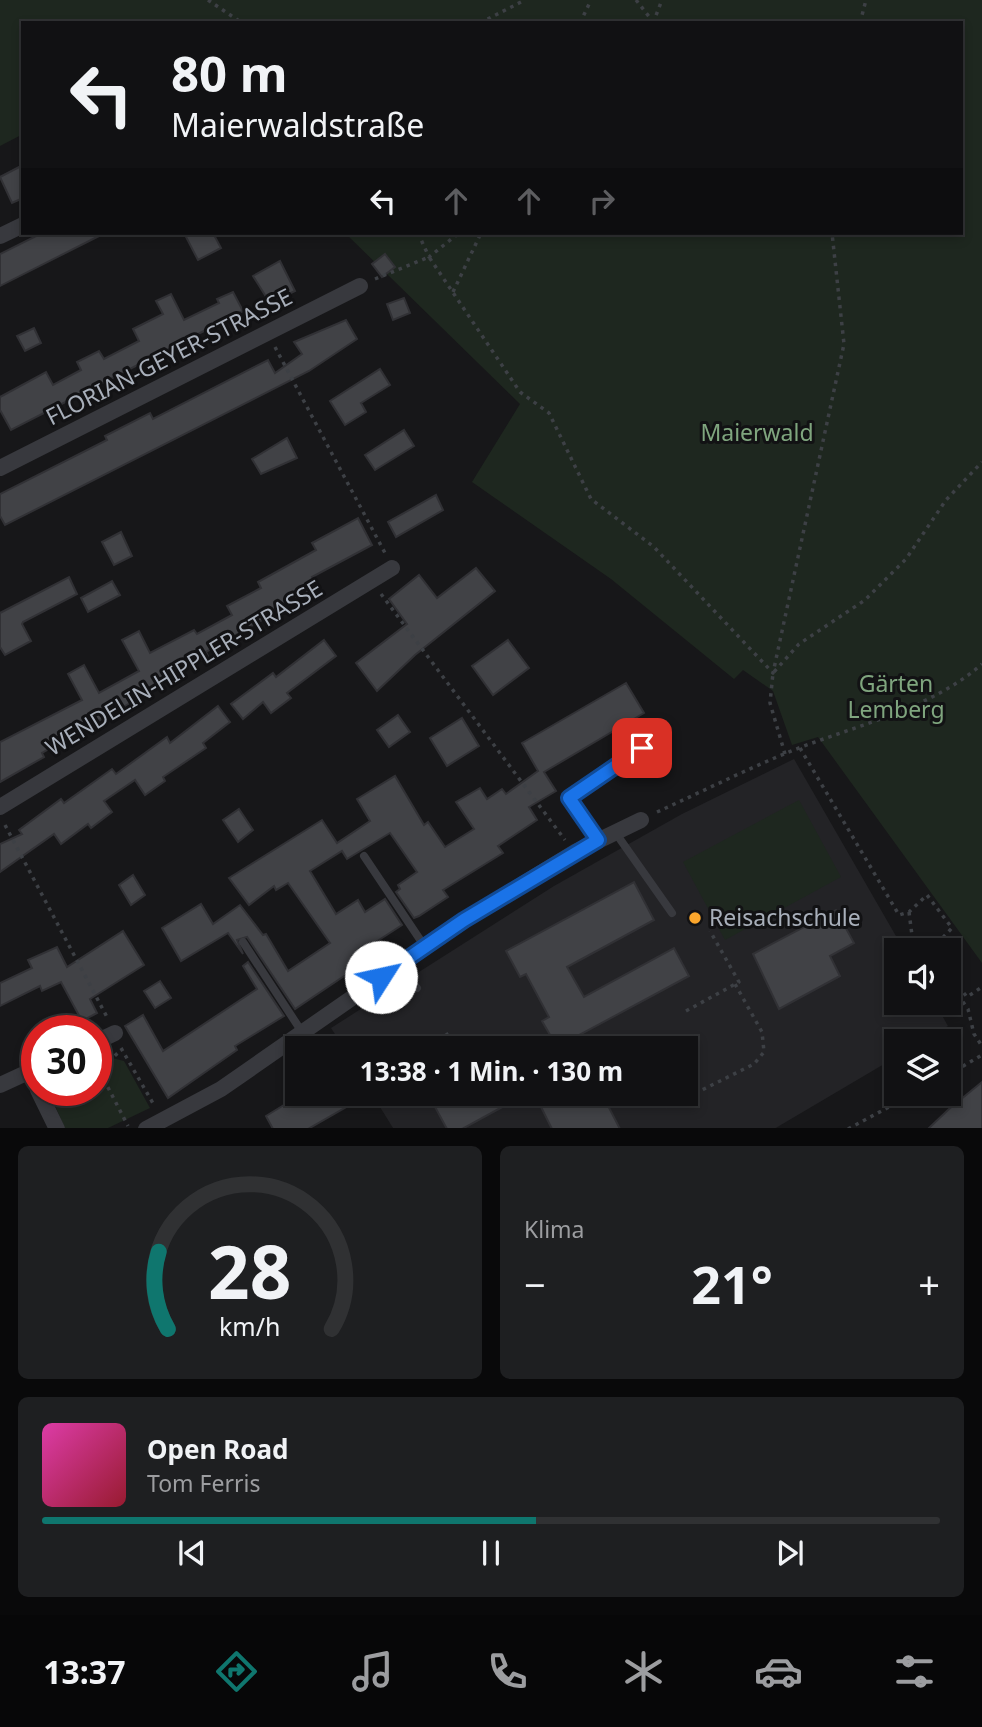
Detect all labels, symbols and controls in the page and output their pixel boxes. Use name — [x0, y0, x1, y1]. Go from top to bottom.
text: 80 m — [171, 40, 288, 106]
icon: left — [56, 49, 147, 140]
text: Maierwaldstraße — [171, 103, 424, 146]
icon: left — [364, 182, 402, 220]
icon: ahead — [437, 182, 475, 220]
icon: ahead — [510, 182, 548, 220]
icon: right — [583, 182, 621, 220]
street label: FLORIAN-GEYER-STRASSE — [40, 280, 297, 432]
park label: Maierwald — [700, 416, 814, 448]
street label: WENDELIN-HIPPLER-STRASSE — [39, 572, 328, 763]
park label: Gärten Lemberg — [847, 667, 945, 725]
pin — [612, 718, 672, 778]
icon: arrive — [623, 729, 661, 767]
place label: Reisachschule — [709, 901, 861, 933]
marker: Reisachschule — [687, 910, 703, 926]
map controls — [884, 938, 961, 1106]
button: sound — [884, 938, 961, 1015]
position arrow — [344, 940, 418, 1014]
speed limit sign: 30 — [21, 1015, 112, 1106]
button: layers — [884, 1029, 961, 1106]
text: 13:38 · 1 Min. · 130 m — [360, 1053, 623, 1089]
text: Klima — [524, 1213, 585, 1245]
text: 28 — [208, 1221, 292, 1320]
text: 21° — [691, 1248, 773, 1319]
text: − — [524, 1258, 546, 1310]
text: + — [918, 1258, 940, 1310]
text: km/h — [219, 1308, 281, 1342]
text: Open Road — [147, 1431, 289, 1467]
text: Tom Ferris — [147, 1467, 260, 1499]
icon: previous — [173, 1534, 211, 1572]
icon: pause — [472, 1534, 510, 1572]
icon: next — [771, 1534, 809, 1572]
icon: directions — [212, 1647, 261, 1696]
icon: music — [348, 1647, 397, 1696]
icon: phone — [483, 1647, 532, 1696]
icon: climate — [619, 1647, 668, 1696]
icon: car — [754, 1647, 803, 1696]
icon: filters — [890, 1647, 939, 1696]
text: 13:37 — [43, 1650, 125, 1693]

